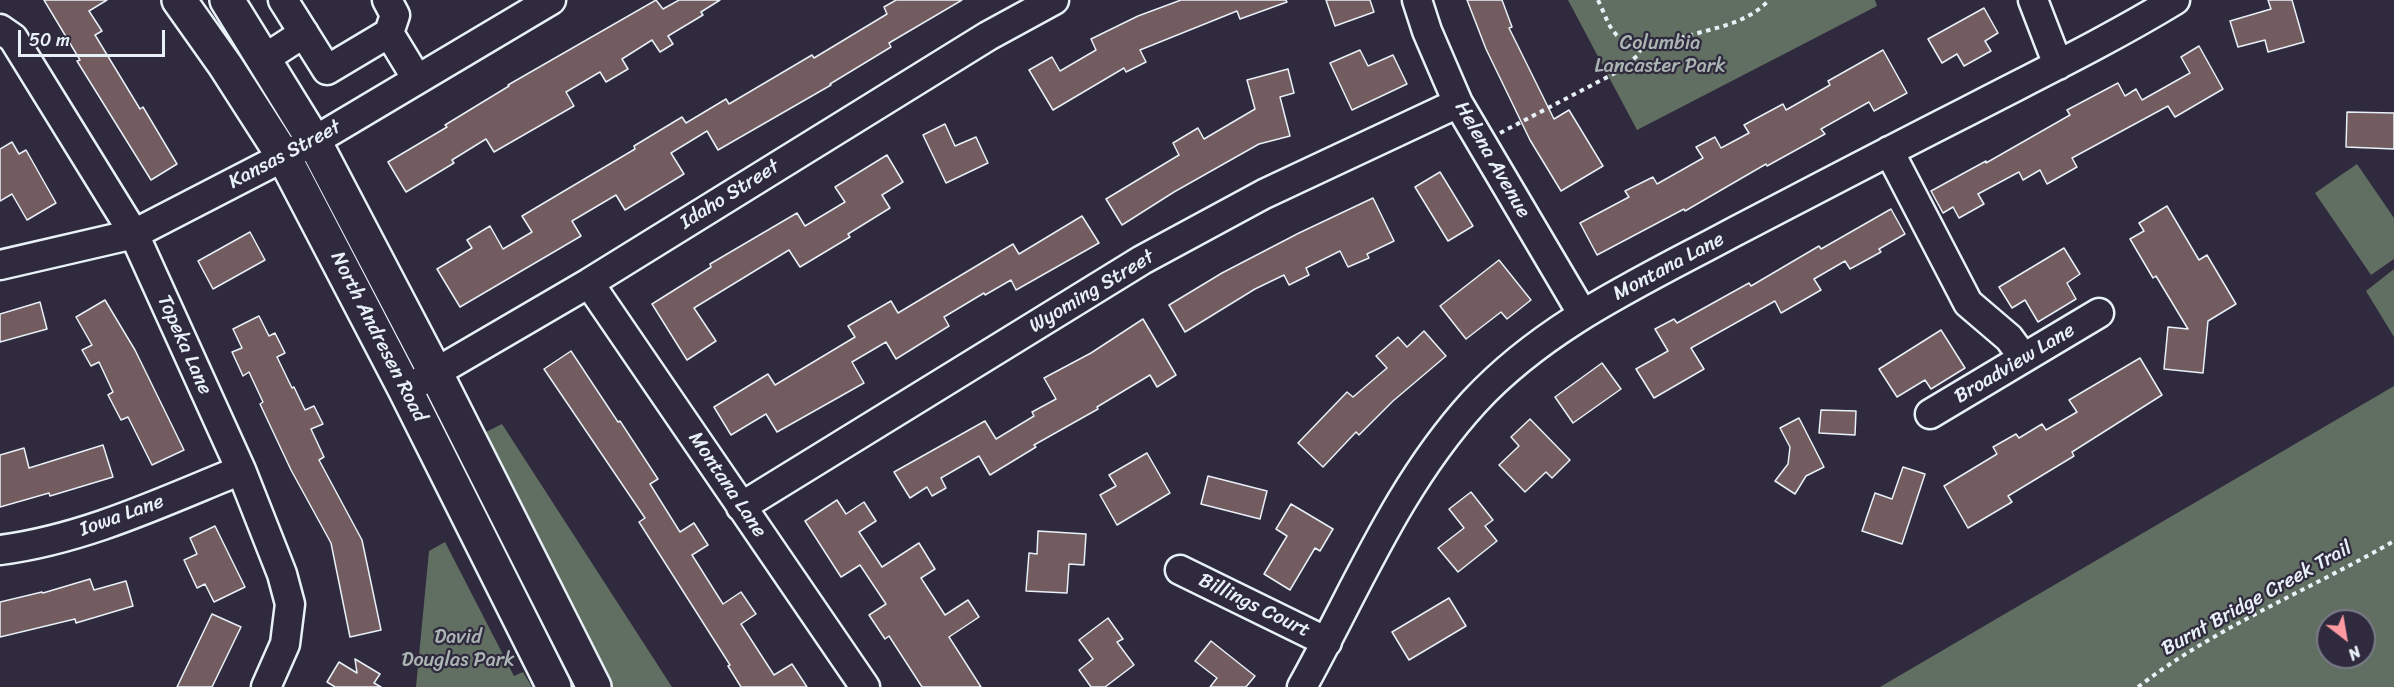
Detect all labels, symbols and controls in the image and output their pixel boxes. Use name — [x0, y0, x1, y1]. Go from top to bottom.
scale bar — [21, 18, 168, 56]
text: 50 m — [29, 24, 70, 56]
park label: Columbia Lancaster Park — [1594, 32, 1726, 79]
street label: Helena Avenue — [1449, 98, 1535, 222]
street label: Kansas Street — [225, 115, 345, 195]
street label: Idaho Street — [676, 155, 784, 235]
street label: Montana Lane — [1609, 228, 1729, 306]
street label: Wyoming Street — [1025, 245, 1159, 339]
street label: North Andresen Road — [325, 248, 431, 426]
street label: Topeka Lane — [151, 291, 217, 399]
street label: Broadview Lane — [1951, 319, 2079, 409]
street label: Montana Lane — [683, 428, 771, 542]
street label: Iowa Lane — [77, 490, 167, 542]
street label: Burnt Bridge Creek Trail — [2158, 537, 2356, 661]
street label: Billings Court — [1194, 569, 1314, 643]
north arrow — [2316, 609, 2376, 669]
park label: David Douglas Park — [401, 626, 515, 673]
text: N — [2342, 638, 2367, 668]

